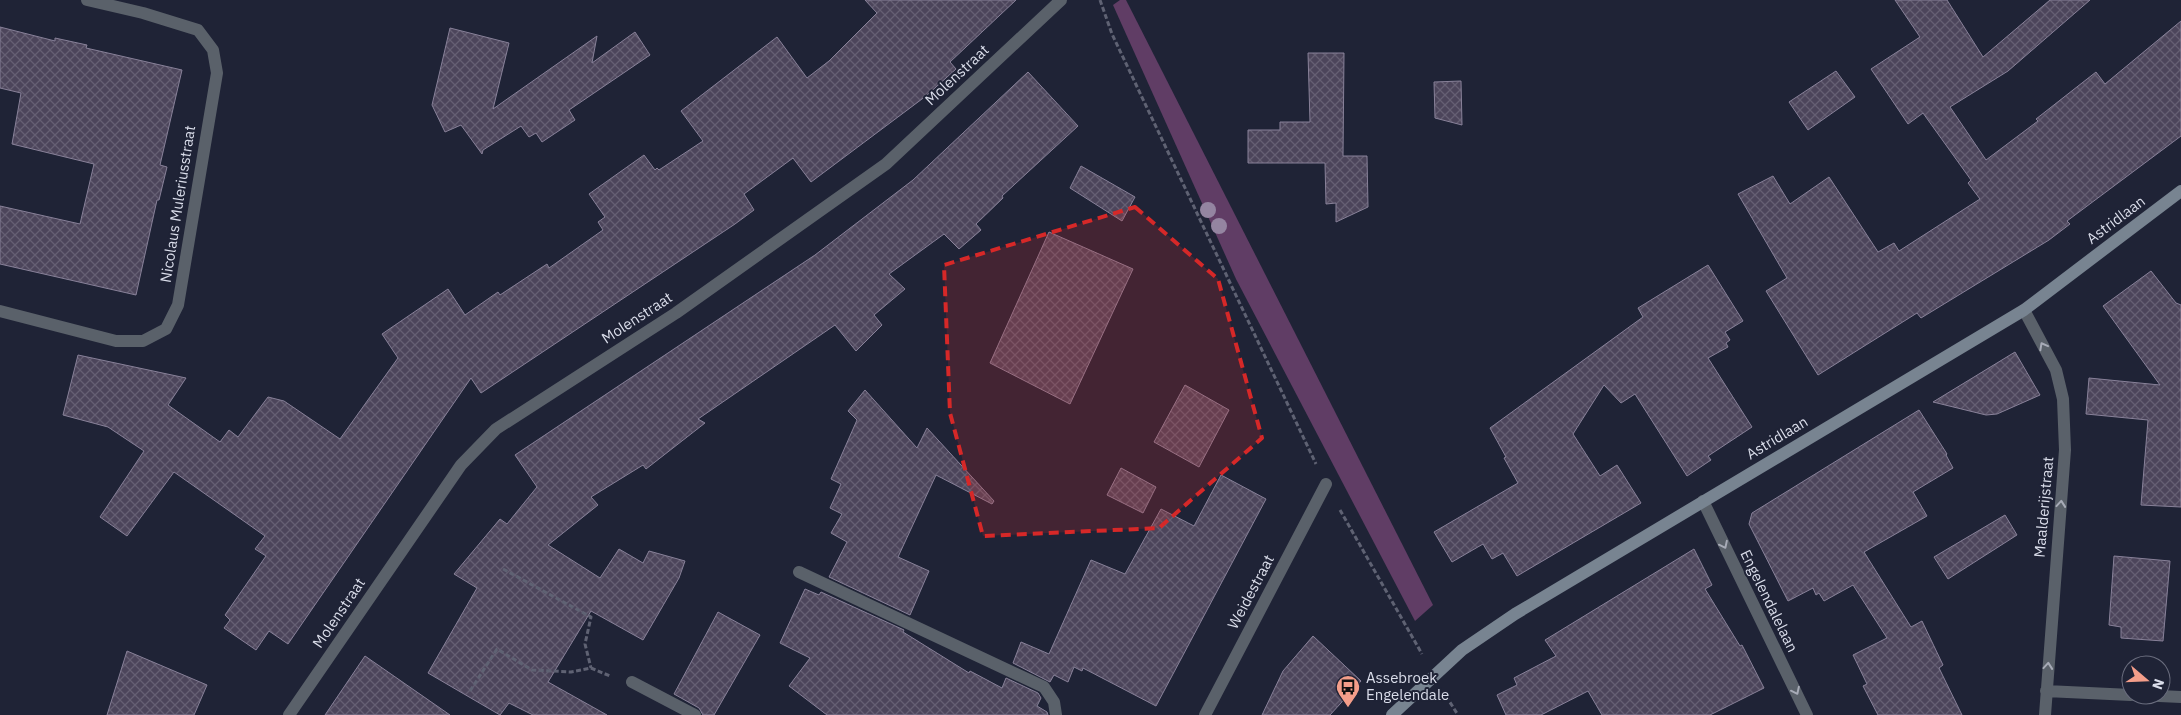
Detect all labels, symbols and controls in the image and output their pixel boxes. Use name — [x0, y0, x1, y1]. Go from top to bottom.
street label: Molenstraat — [921, 40, 993, 109]
street label: Nicolaus Muleriusstraat — [156, 124, 199, 284]
street label: Astridlaan — [2083, 191, 2149, 248]
street label: Molenstraat — [598, 288, 676, 348]
one-way arrow — [2039, 342, 2049, 351]
street label: Astridlaan — [1742, 412, 1811, 463]
street label: Maalderijstraat — [2030, 456, 2057, 558]
one-way arrow — [2055, 500, 2066, 508]
one-way arrow — [1718, 540, 1728, 549]
street label: Engelendalelaan — [1736, 546, 1802, 655]
street label: Weidestraat — [1223, 551, 1278, 632]
street label: Molenstraat — [308, 574, 369, 651]
north arrow — [2121, 655, 2171, 705]
one-way arrow — [2042, 662, 2053, 670]
place label: Assebroek Engelendale — [1366, 668, 1449, 704]
bus stop icon: Assebroek Engelendale — [1335, 674, 1361, 708]
text: N — [2148, 677, 2168, 692]
one-way arrow — [1789, 686, 1800, 695]

